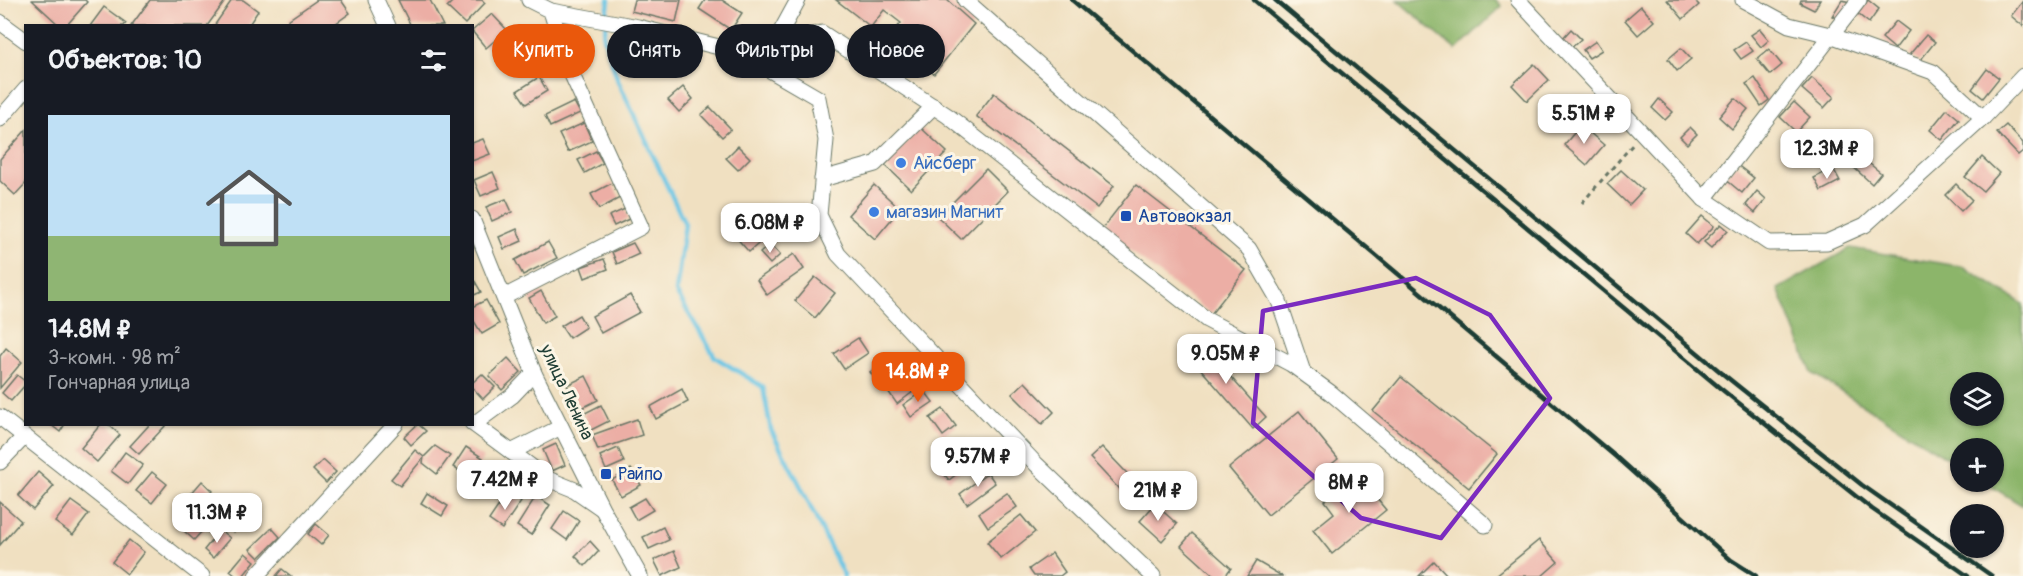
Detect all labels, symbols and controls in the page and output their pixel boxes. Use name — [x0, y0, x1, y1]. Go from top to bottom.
chip: Купить — [492, 24, 595, 78]
chip: Снять — [607, 24, 703, 78]
chip: Фильтры — [715, 24, 835, 78]
chip: Новое — [847, 24, 945, 78]
text: Объектов: 10 — [48, 44, 202, 76]
icon: filters — [417, 44, 450, 77]
pin: 5.51M ₽ — [1529, 94, 1639, 145]
text: 5.51M ₽ — [1552, 101, 1616, 126]
pin: 12.3M ₽ — [1772, 129, 1882, 180]
text: 12.3M ₽ — [1794, 136, 1860, 161]
place label: Айсберг — [913, 152, 976, 175]
icon: home — [195, 154, 303, 262]
marker: Айсберг — [894, 156, 908, 170]
place label: магазин Магнит — [886, 201, 1004, 224]
pin: 6.08M ₽ — [715, 203, 825, 254]
marker: магазин Магнит — [867, 205, 881, 219]
place label: Автовокзал — [1138, 205, 1232, 228]
marker: Автовокзал — [1119, 209, 1133, 223]
text: 6.08M ₽ — [735, 210, 805, 235]
text: 14.8M ₽ — [48, 313, 132, 345]
pin: 9.05M ₽ — [1171, 334, 1281, 385]
street label: улица Ленина — [534, 340, 599, 444]
text: 9.05M ₽ — [1191, 341, 1261, 366]
text: 3-комн. · 98 m² — [48, 345, 181, 370]
pin: 14.8M ₽ — [863, 352, 973, 403]
text: 14.8M ₽ — [886, 359, 950, 384]
text: Гончарная улица — [48, 370, 190, 395]
map controls — [1950, 372, 2004, 558]
button: layers — [1950, 372, 2004, 426]
pin: 9.57M ₽ — [923, 437, 1033, 488]
button: + — [1950, 438, 2004, 492]
text: 9.57M ₽ — [945, 444, 1011, 469]
pin: 7.42M ₽ — [450, 460, 560, 511]
place label: Райпо — [618, 463, 663, 486]
pin: 8M ₽ — [1313, 463, 1385, 514]
text: 7.42M ₽ — [471, 467, 539, 492]
marker: Райпо — [599, 467, 613, 481]
text: 8M ₽ — [1329, 470, 1369, 495]
pin: 21M ₽ — [1116, 471, 1200, 522]
text: 21M ₽ — [1133, 478, 1183, 503]
pin: 11.3M ₽ — [162, 493, 272, 544]
text: 11.3M ₽ — [186, 500, 248, 525]
button: − — [1950, 504, 2004, 558]

